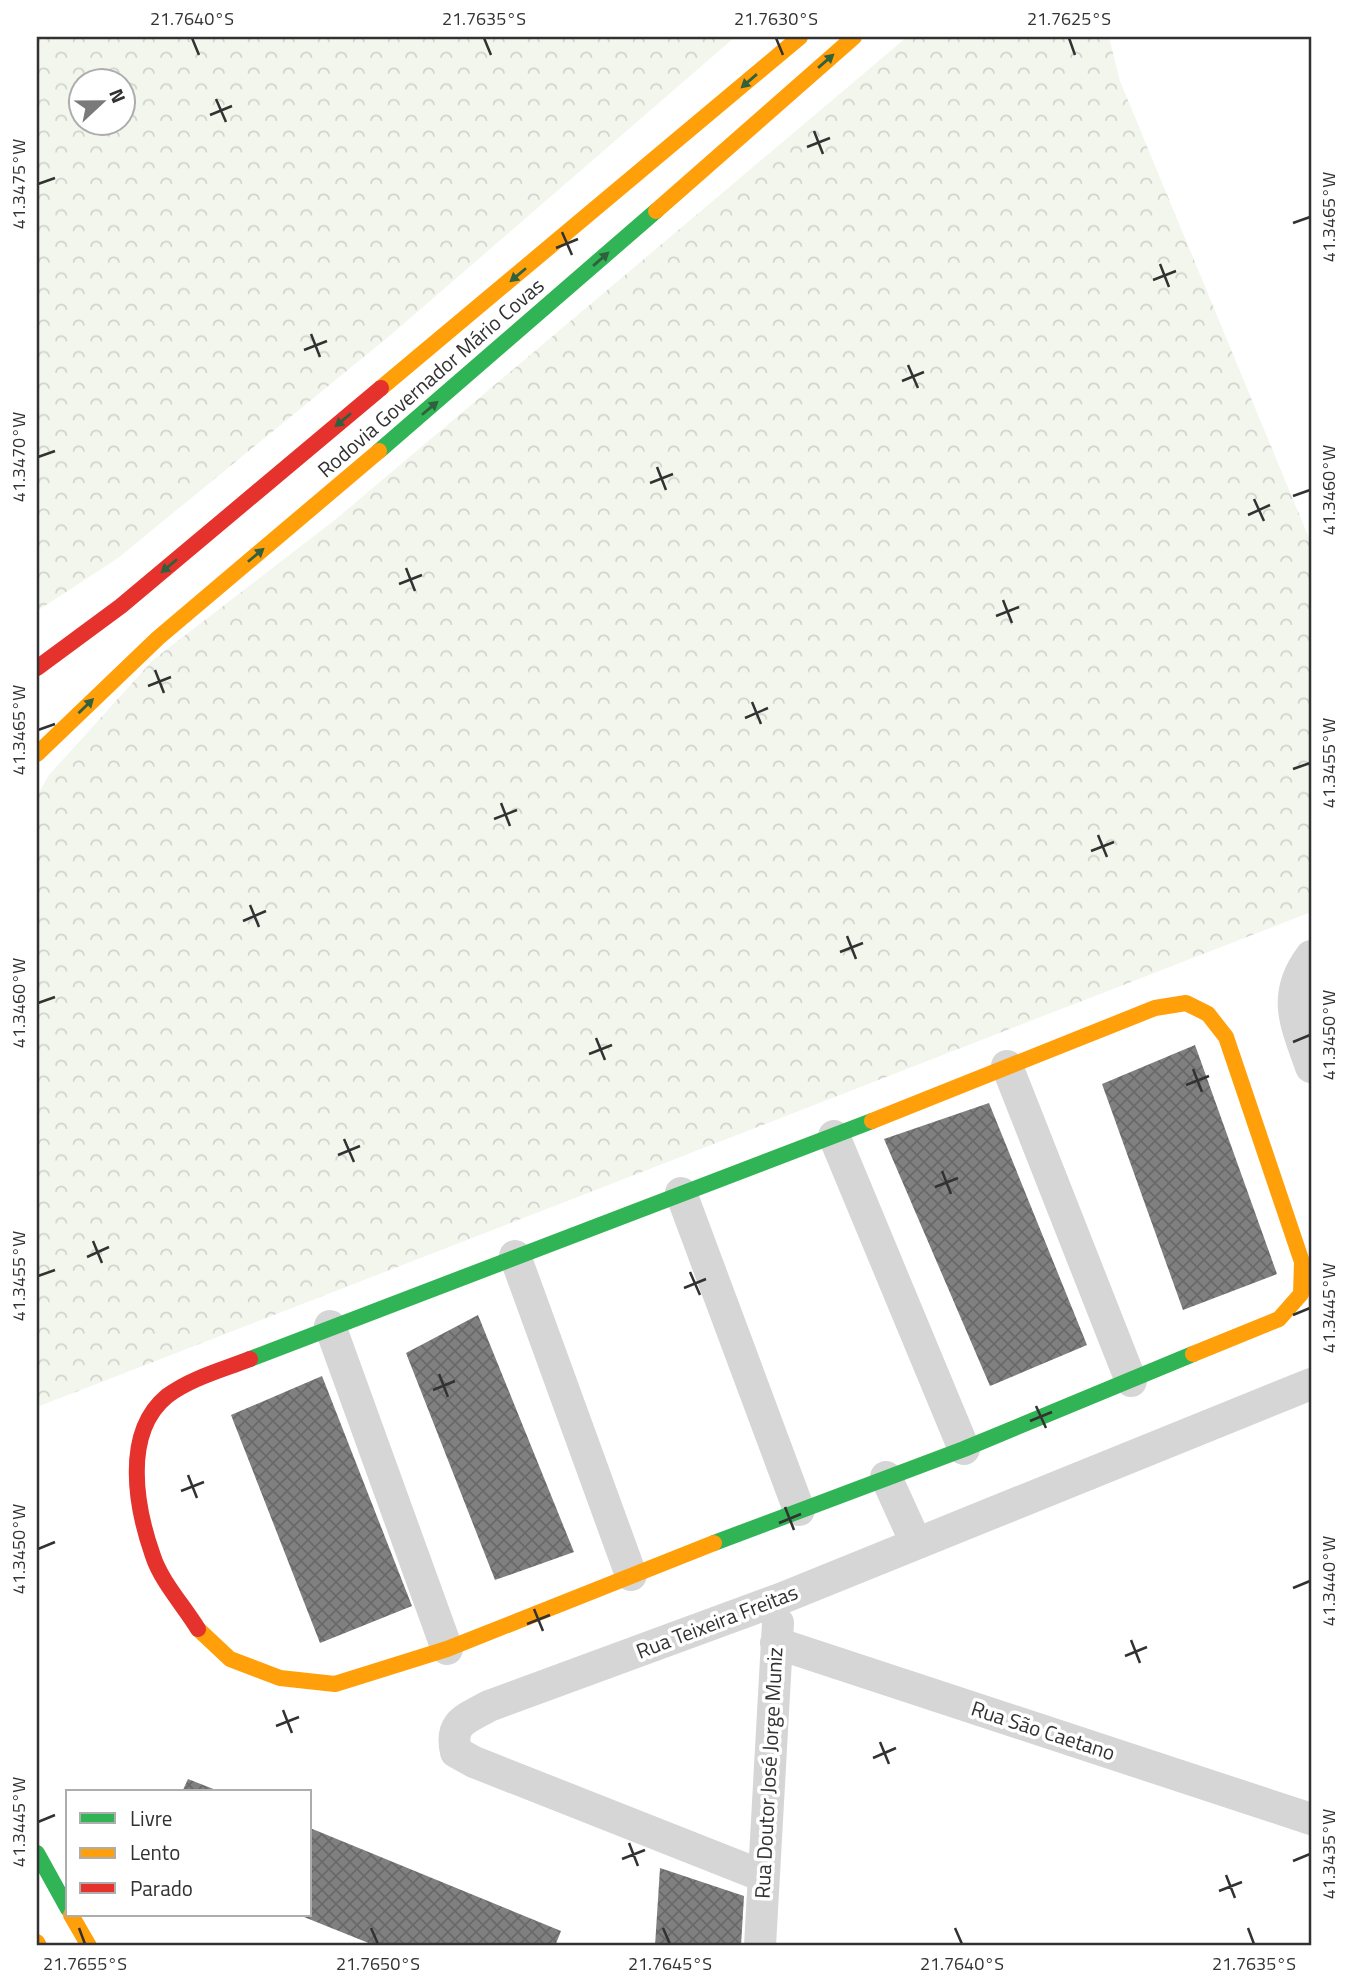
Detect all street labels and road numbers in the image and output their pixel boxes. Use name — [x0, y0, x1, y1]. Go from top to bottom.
street label: Rodovia Governador Mário Covas — [310, 270, 551, 485]
street label: Rua Teixeira Freitas — [631, 1576, 802, 1667]
street label: Rua Doutor José Jorge Muniz — [745, 1646, 791, 1899]
street label: Rua São Caetano — [967, 1692, 1119, 1768]

